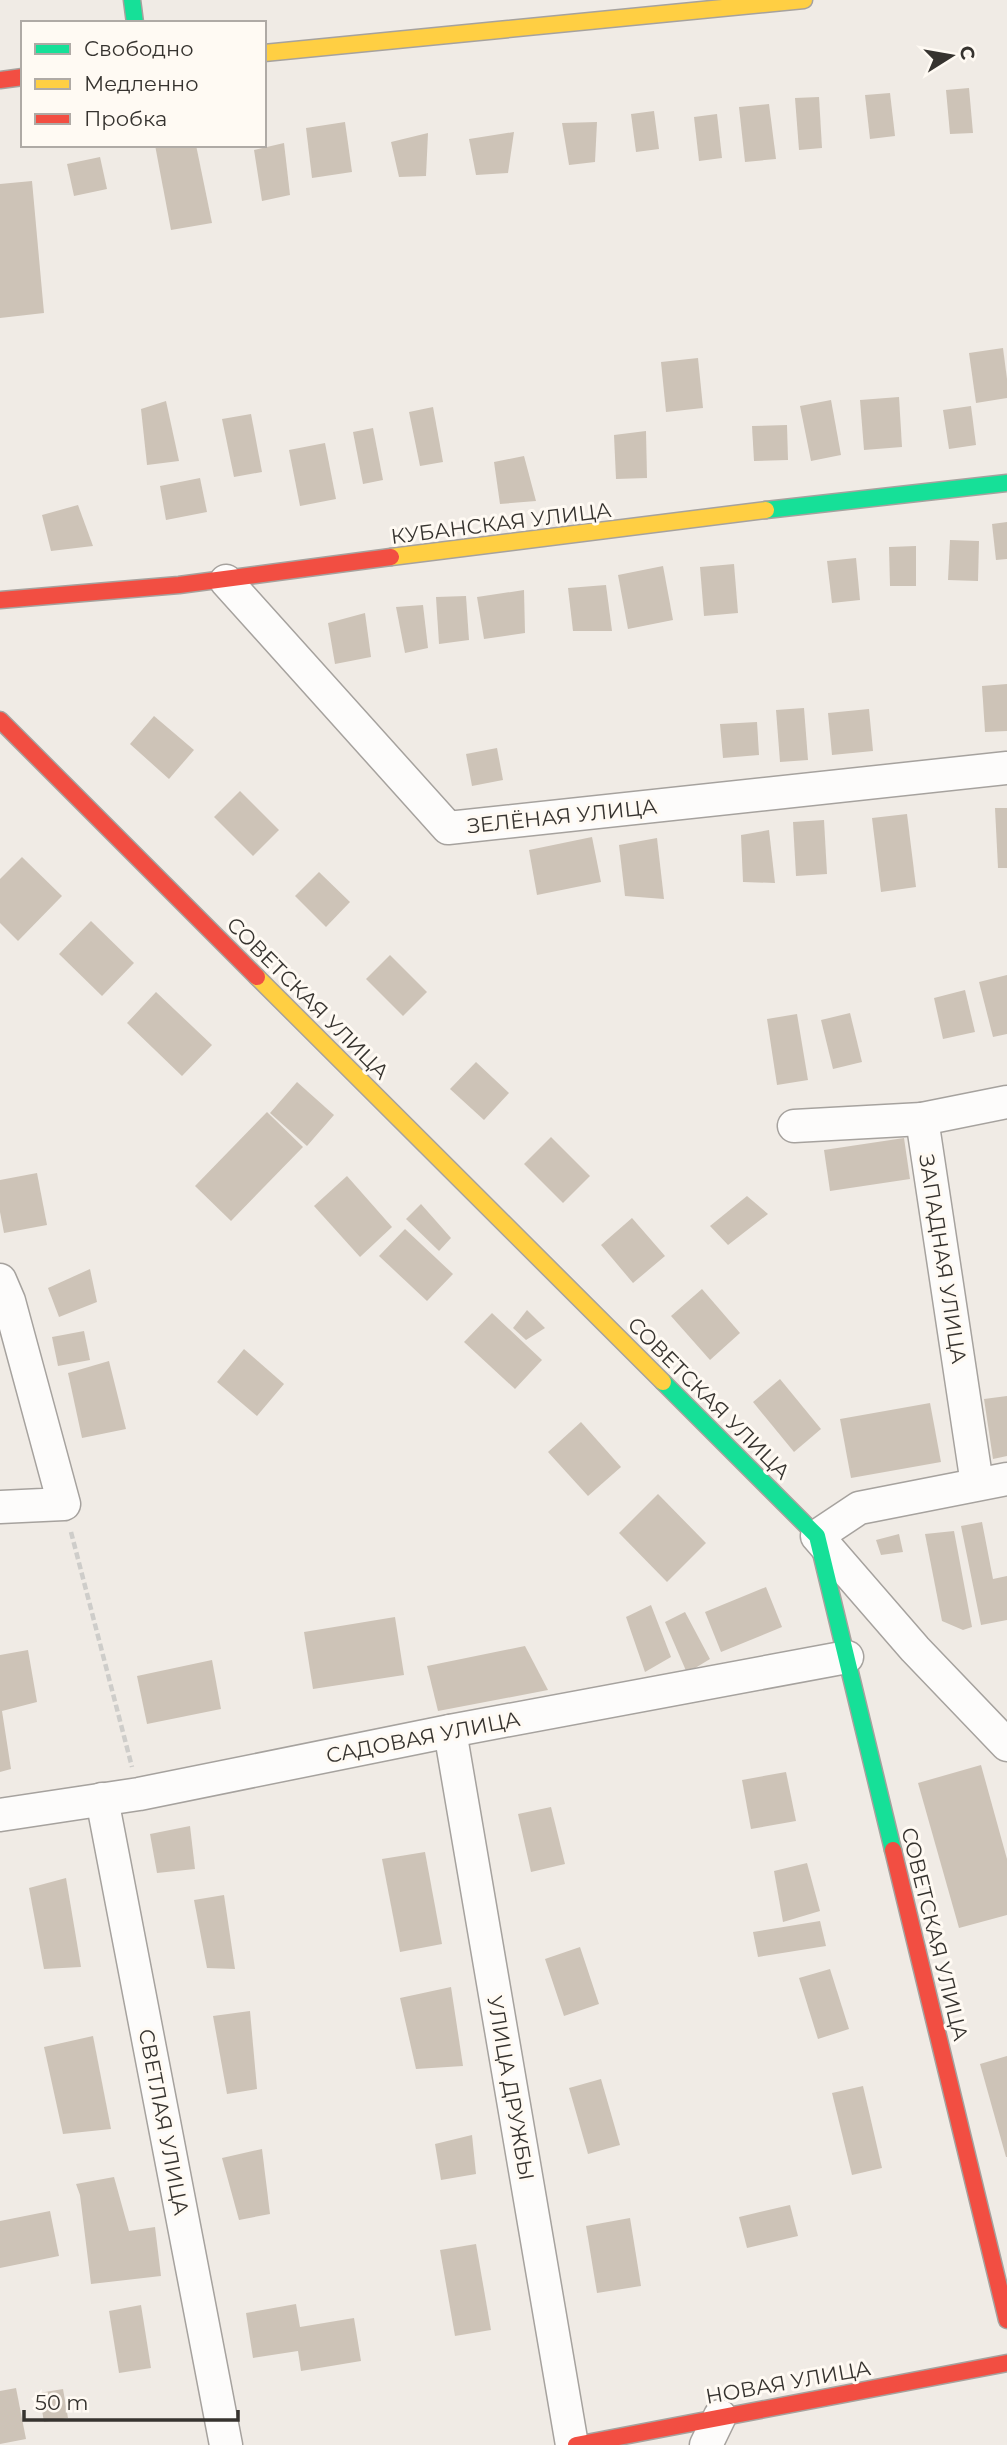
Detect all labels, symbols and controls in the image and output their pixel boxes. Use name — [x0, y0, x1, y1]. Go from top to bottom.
legend — [21, 21, 266, 147]
north arrow — [916, 21, 986, 91]
text: Свободно — [84, 36, 194, 61]
text: С — [955, 44, 980, 62]
text: Медленно — [84, 71, 199, 96]
text: Пробка — [84, 106, 167, 131]
street label: КУБАНСКАЯ УЛИЦА — [389, 497, 613, 549]
street label: ЗЕЛЁНАЯ УЛИЦА — [466, 794, 659, 838]
street label: СОВЕТСКАЯ УЛИЦА — [222, 912, 395, 1085]
street label: ЗАПАДНАЯ УЛИЦА — [914, 1152, 972, 1366]
street label: СОВЕТСКАЯ УЛИЦА — [623, 1312, 796, 1485]
street label: САДОВАЯ УЛИЦА — [324, 1706, 522, 1768]
street label: СОВЕТСКАЯ УЛИЦА — [896, 1825, 974, 2044]
street label: УЛИЦА ДРУЖБЫ — [482, 1994, 540, 2182]
street label: СВЕТЛАЯ УЛИЦА — [134, 2027, 194, 2218]
street label: НОВАЯ УЛИЦА — [704, 2355, 873, 2409]
scale bar — [24, 2378, 238, 2422]
text: 50 m — [35, 2390, 89, 2415]

